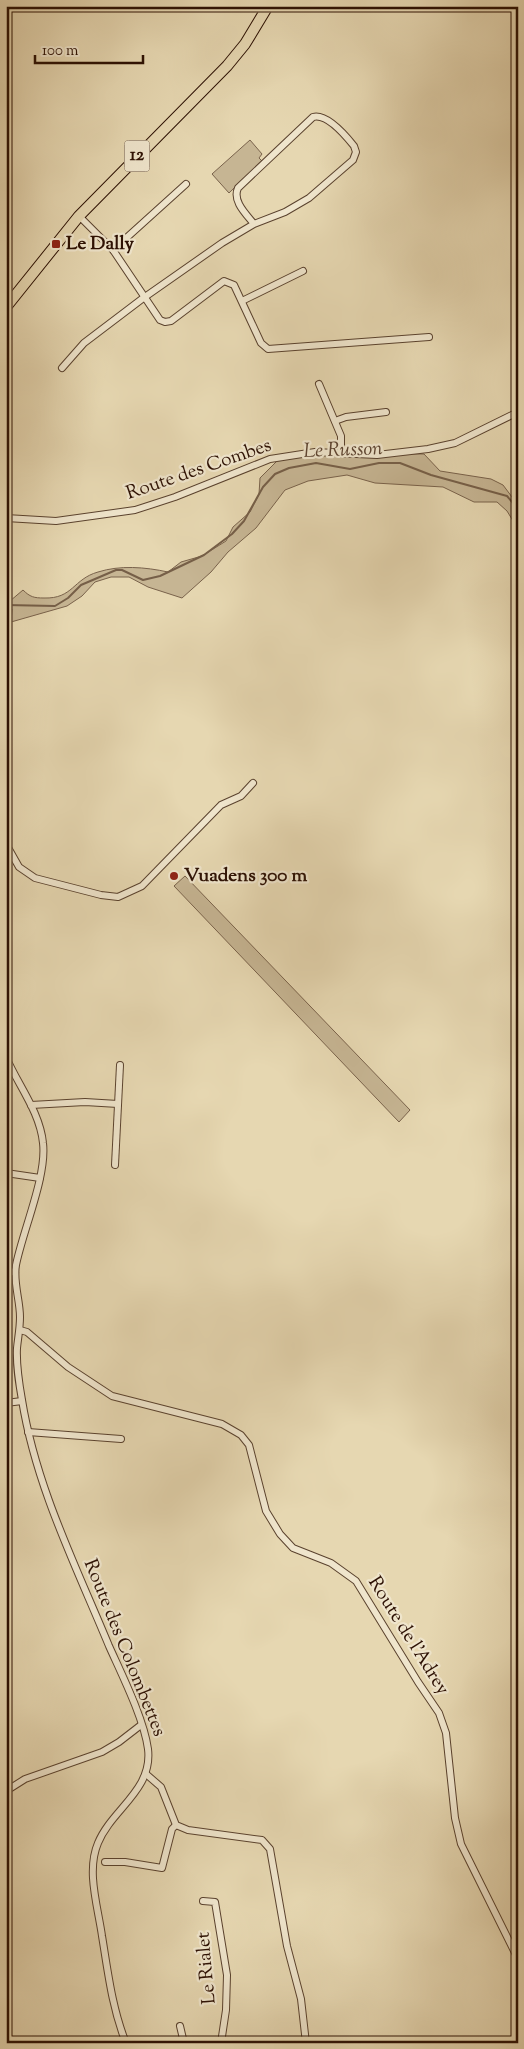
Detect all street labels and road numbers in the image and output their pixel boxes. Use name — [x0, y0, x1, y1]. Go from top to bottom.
road number: 12 — [124, 140, 150, 172]
street label: Route des Combes — [123, 432, 275, 508]
street label: Route des Colombettes — [76, 1555, 172, 1741]
street label: Route de l'Adrey — [361, 1571, 456, 1701]
street label: Le Rialet — [190, 1930, 224, 2005]

